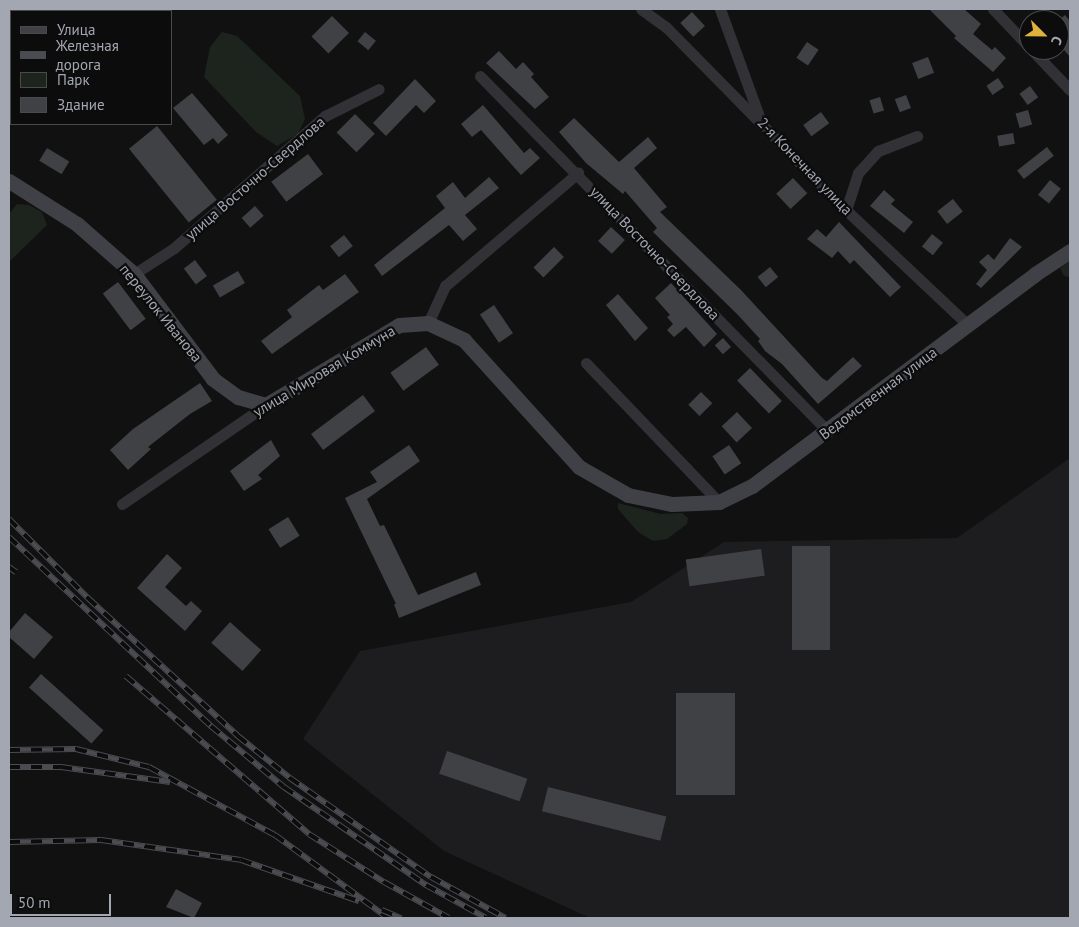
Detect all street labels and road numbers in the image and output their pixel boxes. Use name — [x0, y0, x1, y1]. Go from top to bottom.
street label: улица Восточно-Свердлова — [182, 113, 328, 243]
street label: 2-я Конечная улица — [754, 113, 856, 219]
street label: улица Восточно-Свердлова — [586, 182, 724, 324]
street label: переулок Иванова — [116, 260, 206, 366]
street label: улица Мировая Коммуна — [250, 321, 398, 421]
street label: Ведомственная улица — [816, 343, 940, 443]

